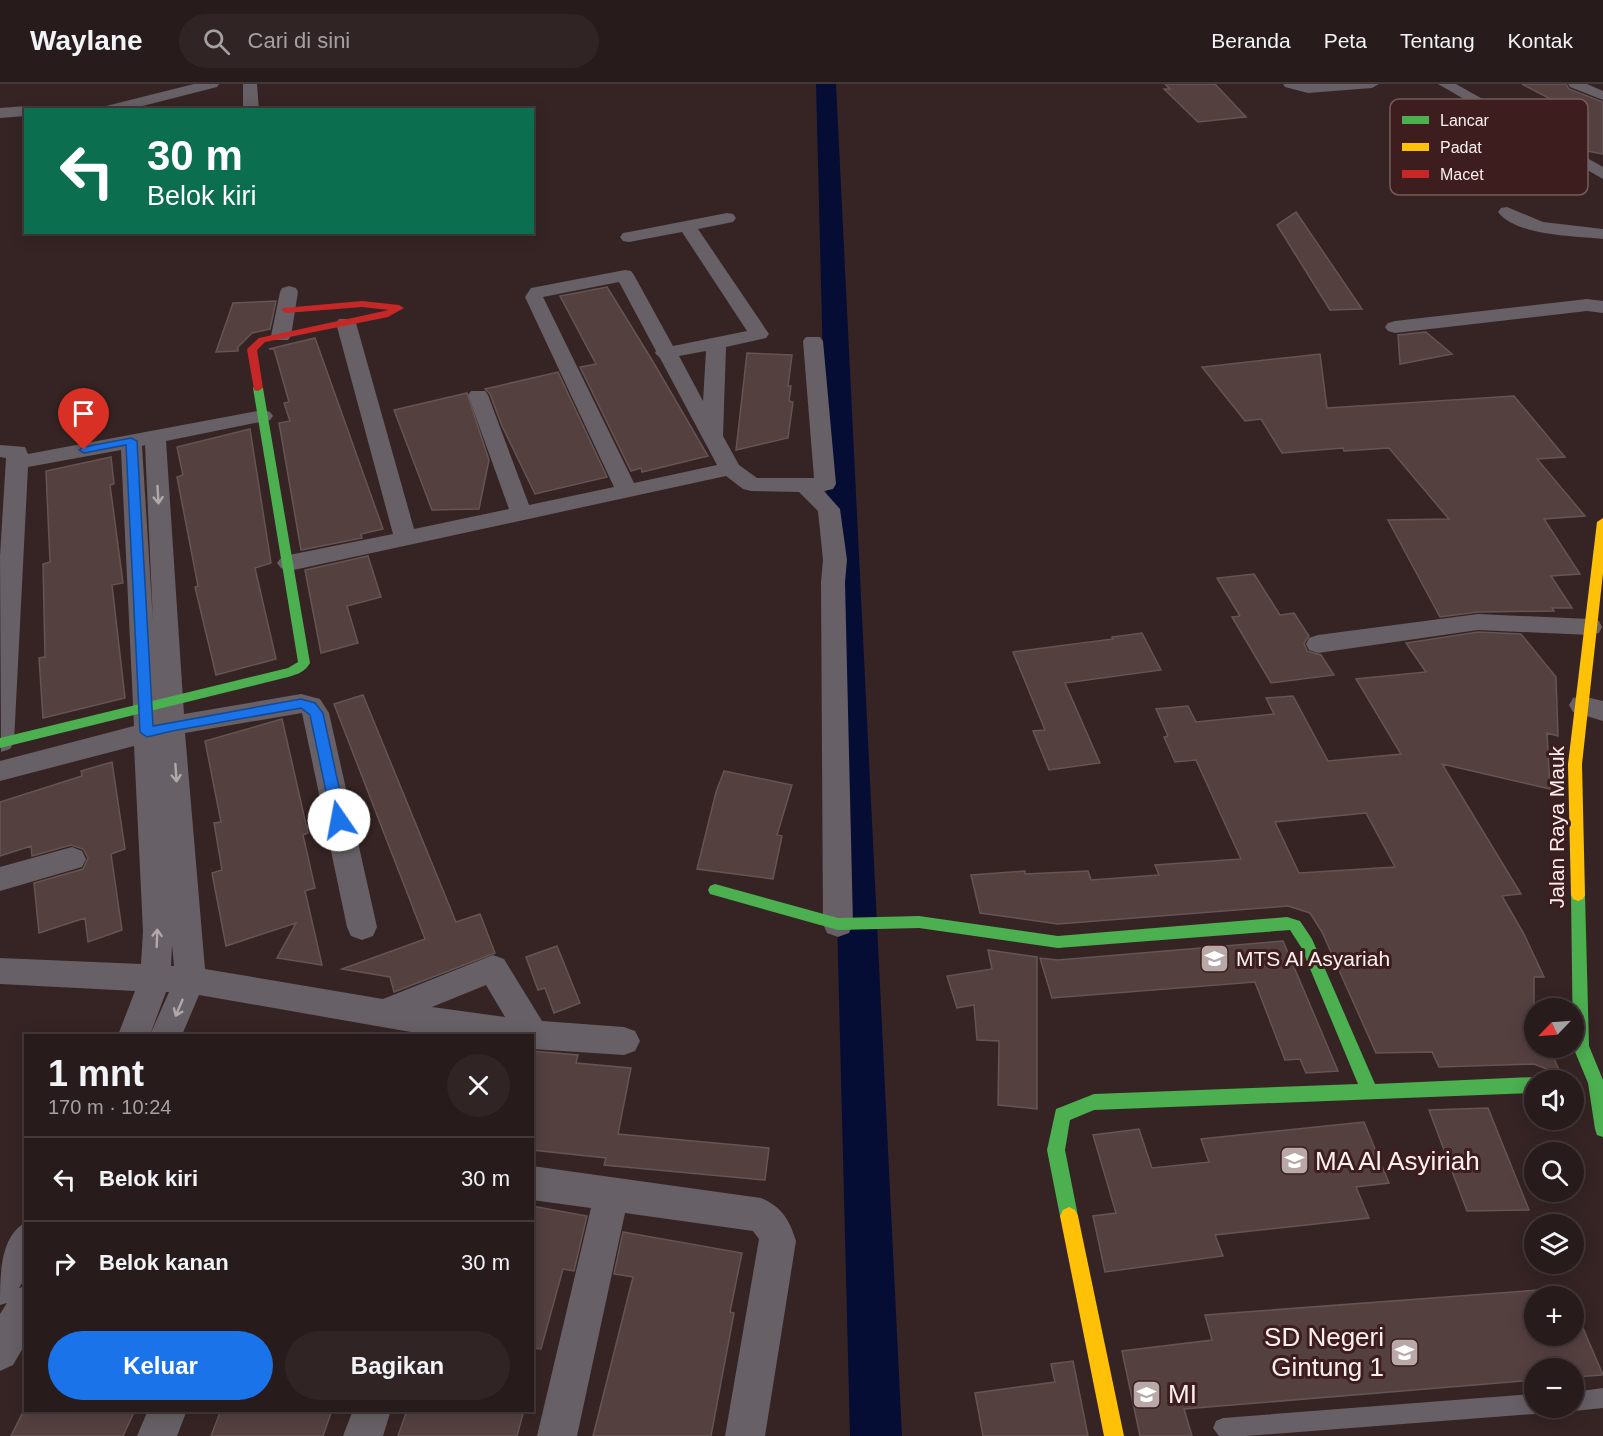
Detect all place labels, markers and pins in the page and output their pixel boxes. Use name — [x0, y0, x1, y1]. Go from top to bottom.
pin — [58, 388, 109, 450]
school or university icon: MTS Al Asyariah — [1199, 943, 1231, 975]
place label: MTS Al Asyariah — [1236, 947, 1390, 970]
school or university icon: MA Al Asyiriah — [1278, 1145, 1310, 1177]
place label: MA Al Asyiriah — [1315, 1146, 1480, 1176]
place label: SD Negeri Gintung 1 — [1264, 1322, 1384, 1382]
school or university icon: SD Negeri Gintung 1 — [1389, 1336, 1421, 1368]
school or university icon: MI — [1131, 1378, 1163, 1410]
place label: MI — [1168, 1379, 1197, 1409]

